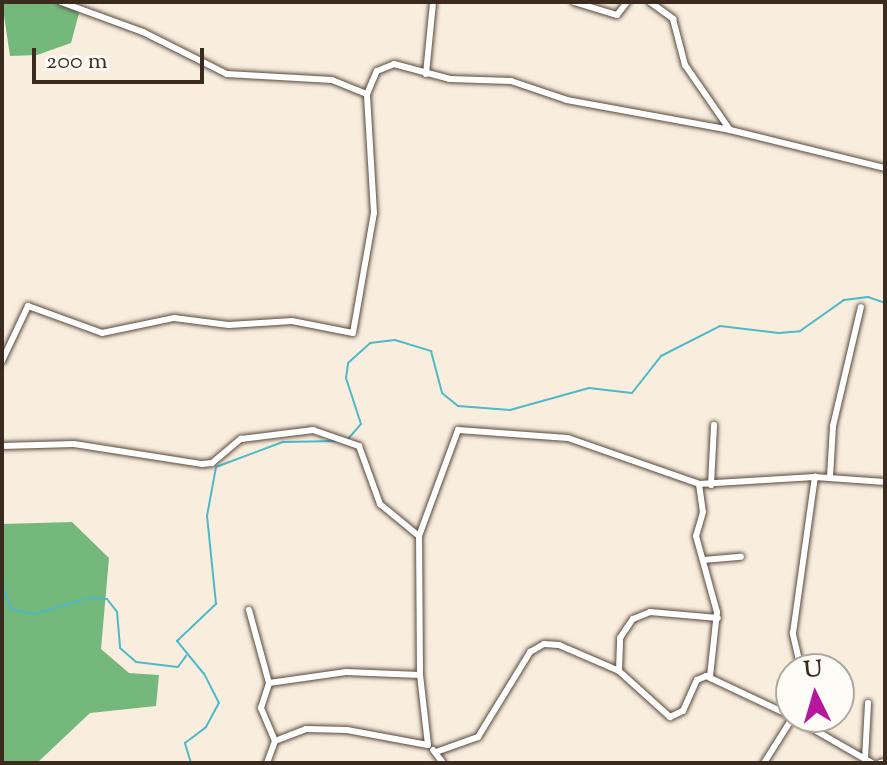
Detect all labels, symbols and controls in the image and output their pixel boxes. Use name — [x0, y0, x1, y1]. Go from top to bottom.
scale bar — [36, 32, 208, 82]
text: 200 m — [46, 45, 108, 79]
north arrow — [775, 653, 855, 733]
text: U — [803, 654, 823, 688]

